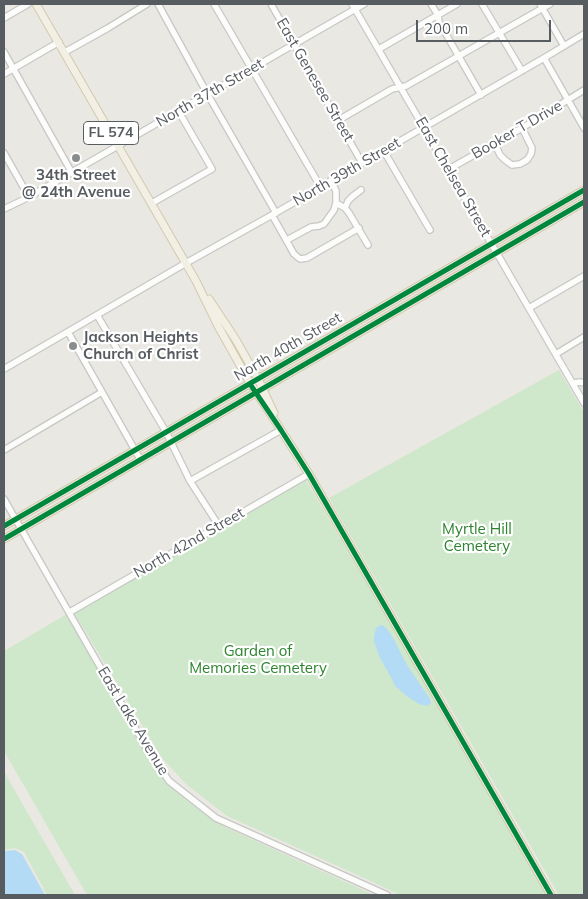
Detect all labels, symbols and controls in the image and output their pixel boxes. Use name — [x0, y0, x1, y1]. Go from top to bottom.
scale bar — [418, 10, 553, 42]
street label: East Genesee Street — [272, 15, 358, 145]
text: 200 m — [424, 19, 468, 38]
street label: North 37th Street — [153, 55, 267, 131]
street label: Booker T Drive — [469, 97, 565, 163]
street label: East Chelsea Street — [411, 114, 495, 240]
road number: FL 574 — [84, 122, 138, 144]
street label: North 39th Street — [290, 134, 404, 210]
marker: 34th Street @ 24th Avenue — [70, 152, 82, 164]
place label: 34th Street @ 24th Avenue — [22, 166, 130, 201]
street label: North 40th Street — [231, 309, 345, 385]
place label: Jackson Heights Church of Christ — [83, 328, 198, 363]
marker: Jackson Heights Church of Christ — [67, 340, 79, 352]
street label: North 42nd Street — [130, 504, 248, 582]
park label: Myrtle Hill Cemetery — [442, 520, 512, 555]
park label: Garden of Memories Cemetery — [189, 642, 327, 677]
street label: East Lake Avenue — [94, 664, 172, 778]

